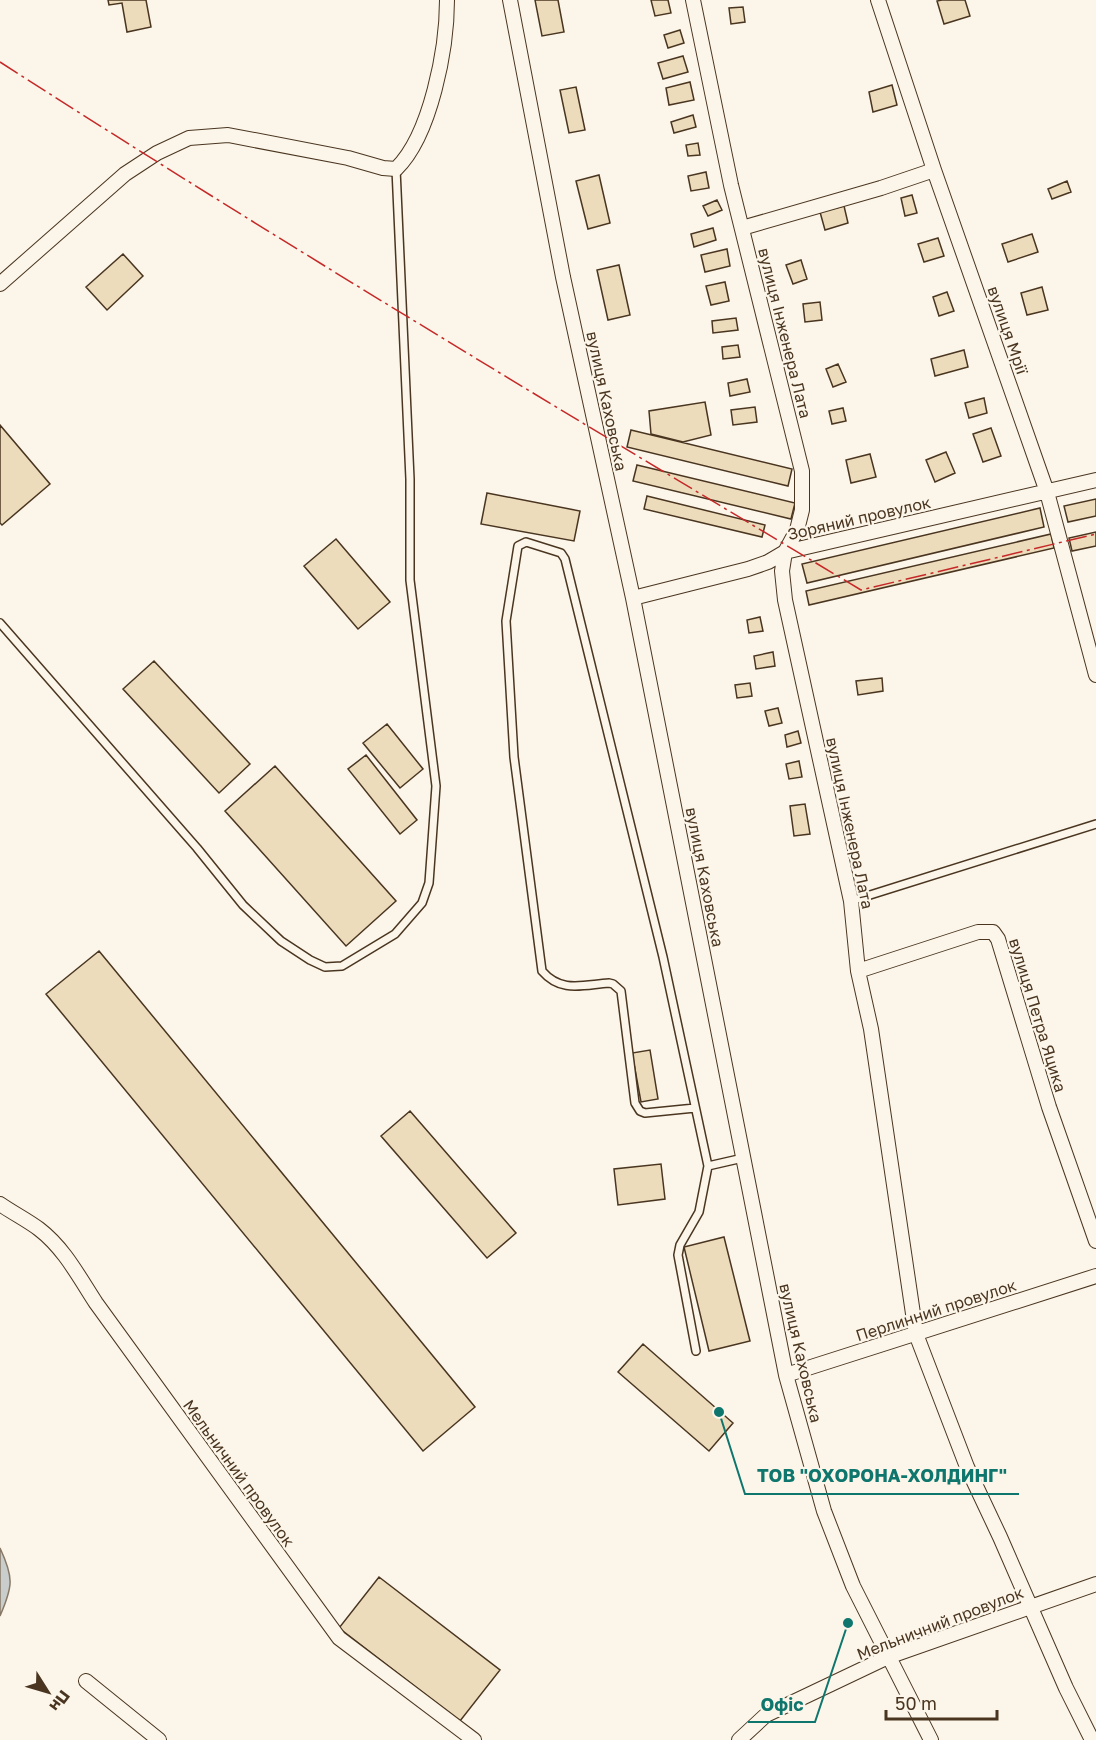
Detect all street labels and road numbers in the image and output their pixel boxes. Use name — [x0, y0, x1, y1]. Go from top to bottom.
street label: вулиця Інженера Лата — [754, 246, 816, 420]
street label: вулиця Мрії — [984, 283, 1033, 377]
street label: вулиця Каховська — [582, 329, 632, 473]
street label: Зоряний провулок — [785, 492, 933, 544]
street label: вулиця Інженера Лата — [822, 735, 878, 911]
street label: вулиця Каховська — [682, 805, 728, 949]
street label: вулиця Петра Яцика — [1005, 935, 1071, 1095]
street label: Перлинний провулок — [853, 1275, 1019, 1345]
street label: вулиця Каховська — [775, 1282, 827, 1424]
street label: Мельничний провулок — [179, 1396, 299, 1550]
street label: Мельничний провулок — [854, 1582, 1026, 1664]

